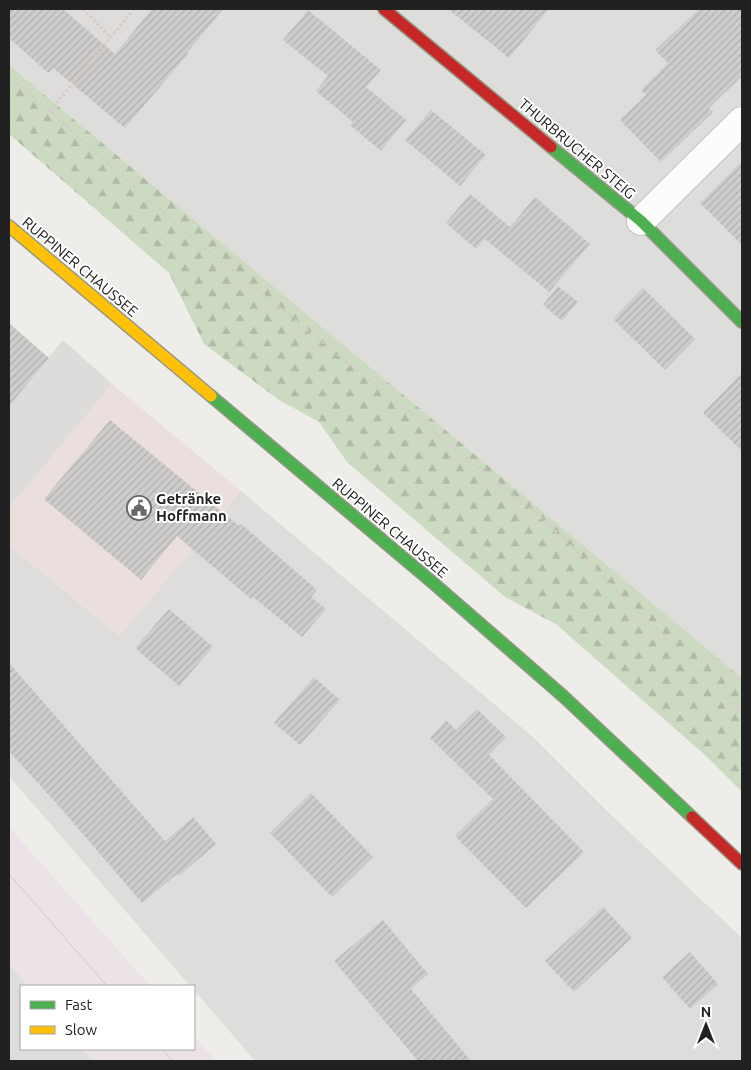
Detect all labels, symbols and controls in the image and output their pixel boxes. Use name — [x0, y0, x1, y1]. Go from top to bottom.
street label: THURBRUCHER STEIG — [516, 95, 639, 202]
street label: RUPPINER CHAUSSEE — [19, 213, 142, 320]
street label: RUPPINER CHAUSSEE — [329, 474, 452, 581]
place label: Getränke Hoffmann — [156, 490, 227, 524]
public building icon: Getränke Hoffmann — [126, 495, 152, 521]
legend — [20, 985, 195, 1050]
text: Fast — [65, 996, 93, 1013]
north arrow — [681, 1000, 731, 1050]
text: N — [701, 1004, 711, 1020]
text: Slow — [65, 1021, 98, 1038]

